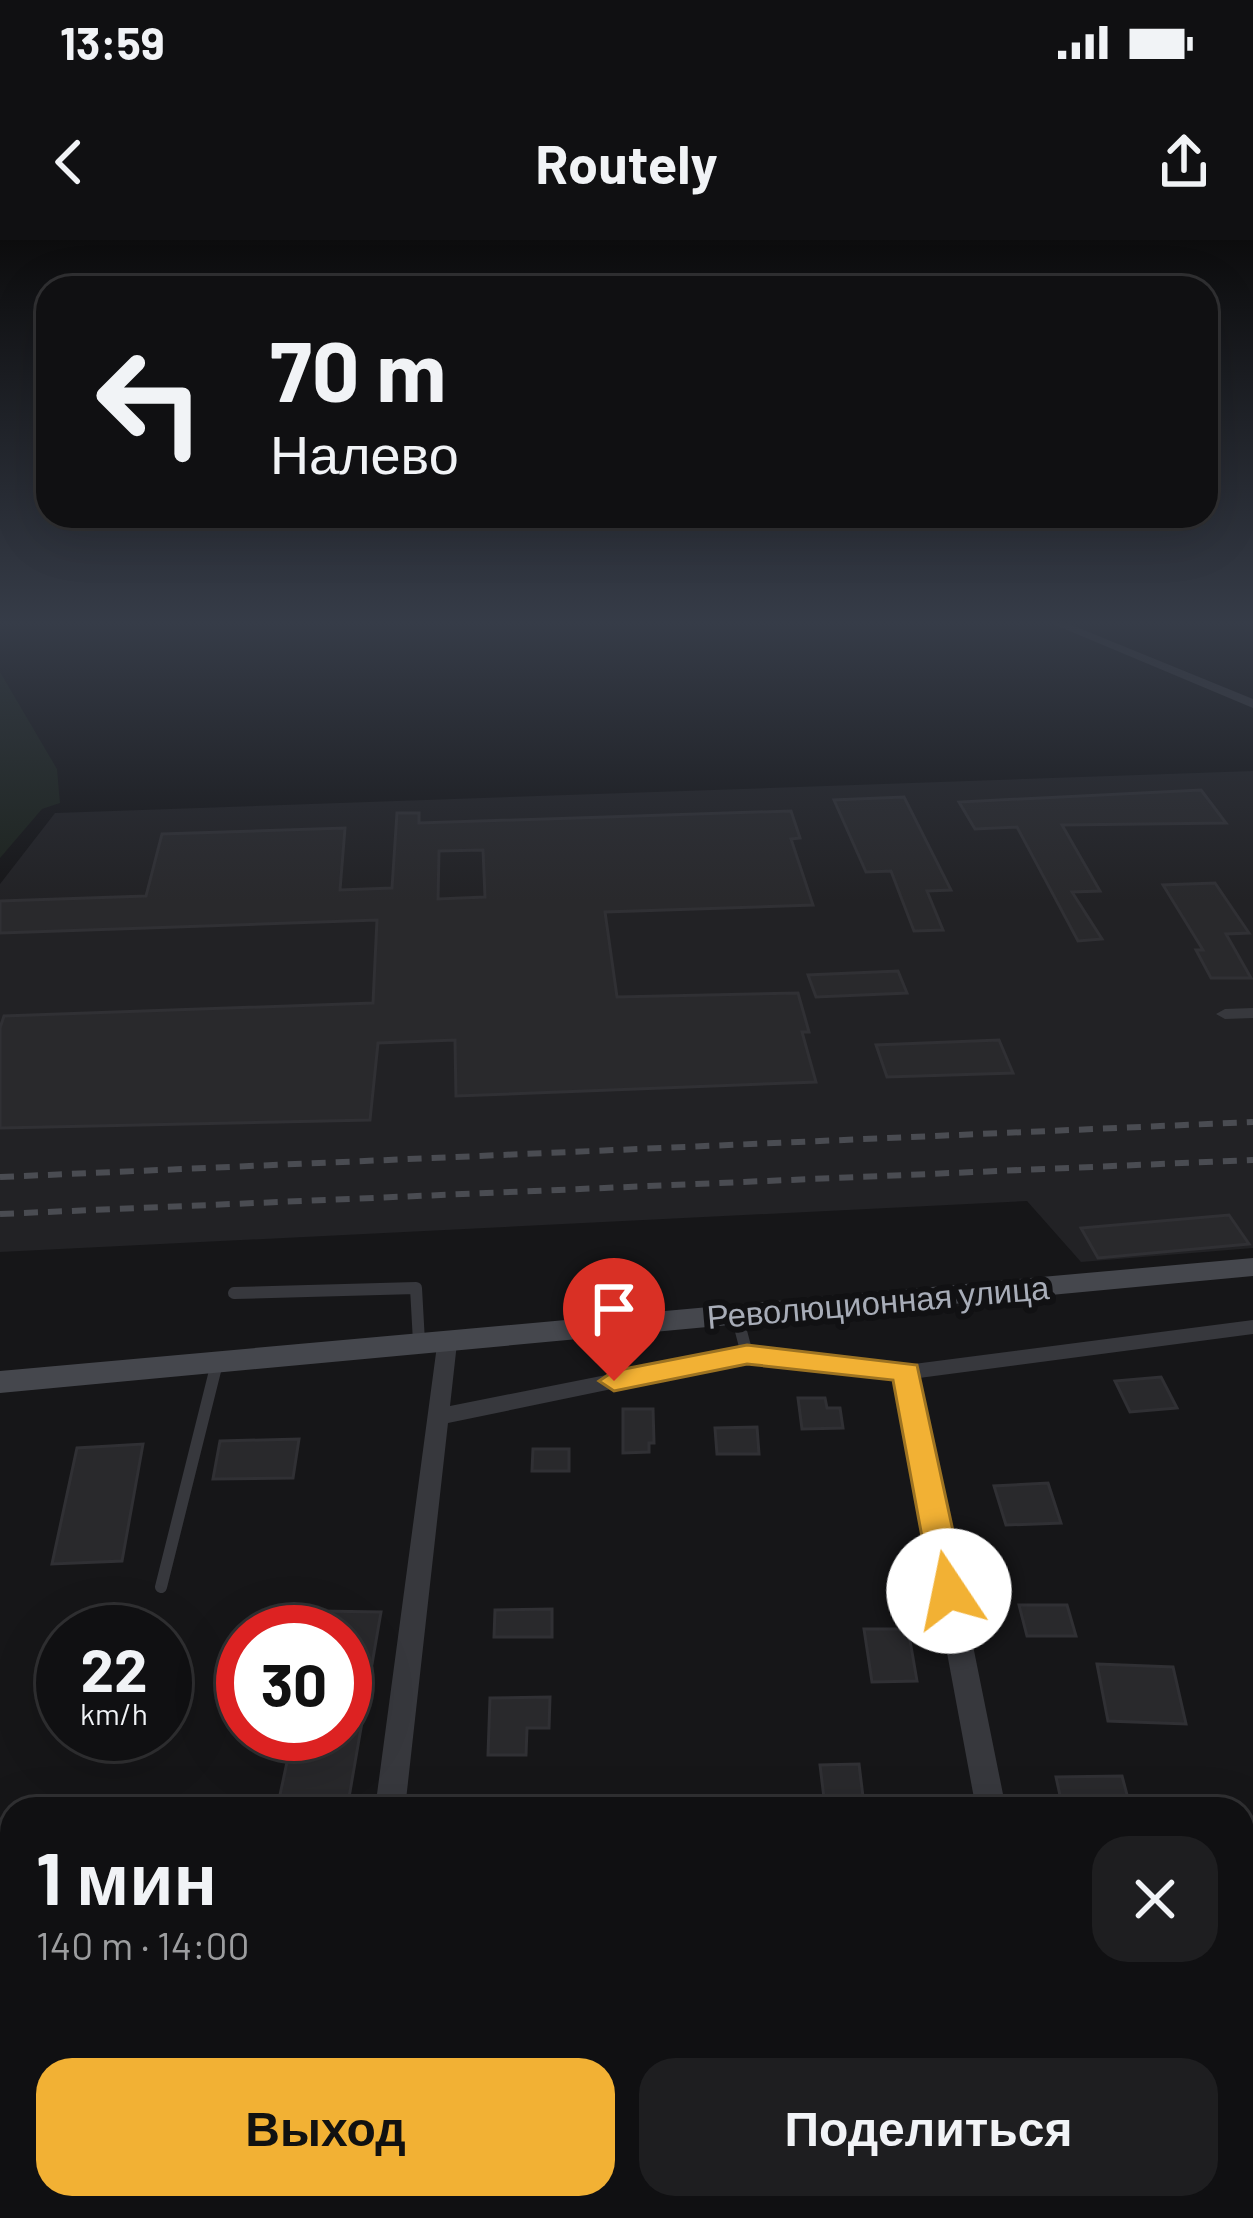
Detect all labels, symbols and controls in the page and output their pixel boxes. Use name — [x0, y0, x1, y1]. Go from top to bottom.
text: 13:59 — [60, 15, 165, 69]
icon: back — [36, 129, 102, 195]
icon: share — [1151, 129, 1217, 195]
text: Routely — [535, 130, 718, 195]
text: 70 m — [270, 318, 446, 419]
icon: left — [72, 324, 228, 480]
text: Налево — [270, 420, 459, 485]
pin — [563, 1258, 665, 1381]
street label: Революционная улица — [705, 1266, 1051, 1336]
icon: arrive — [581, 1276, 647, 1342]
position arrow — [886, 1528, 1012, 1654]
speed limit sign: 30 — [216, 1605, 372, 1761]
text: 22 — [80, 1632, 148, 1704]
text: km/h — [80, 1695, 148, 1731]
text: 1 мин — [36, 1833, 217, 1919]
button: close — [1092, 1836, 1218, 1962]
text: 140 m · 14:00 — [36, 1921, 249, 1968]
button: Выход — [36, 2058, 615, 2196]
button: Поделиться — [639, 2058, 1218, 2196]

